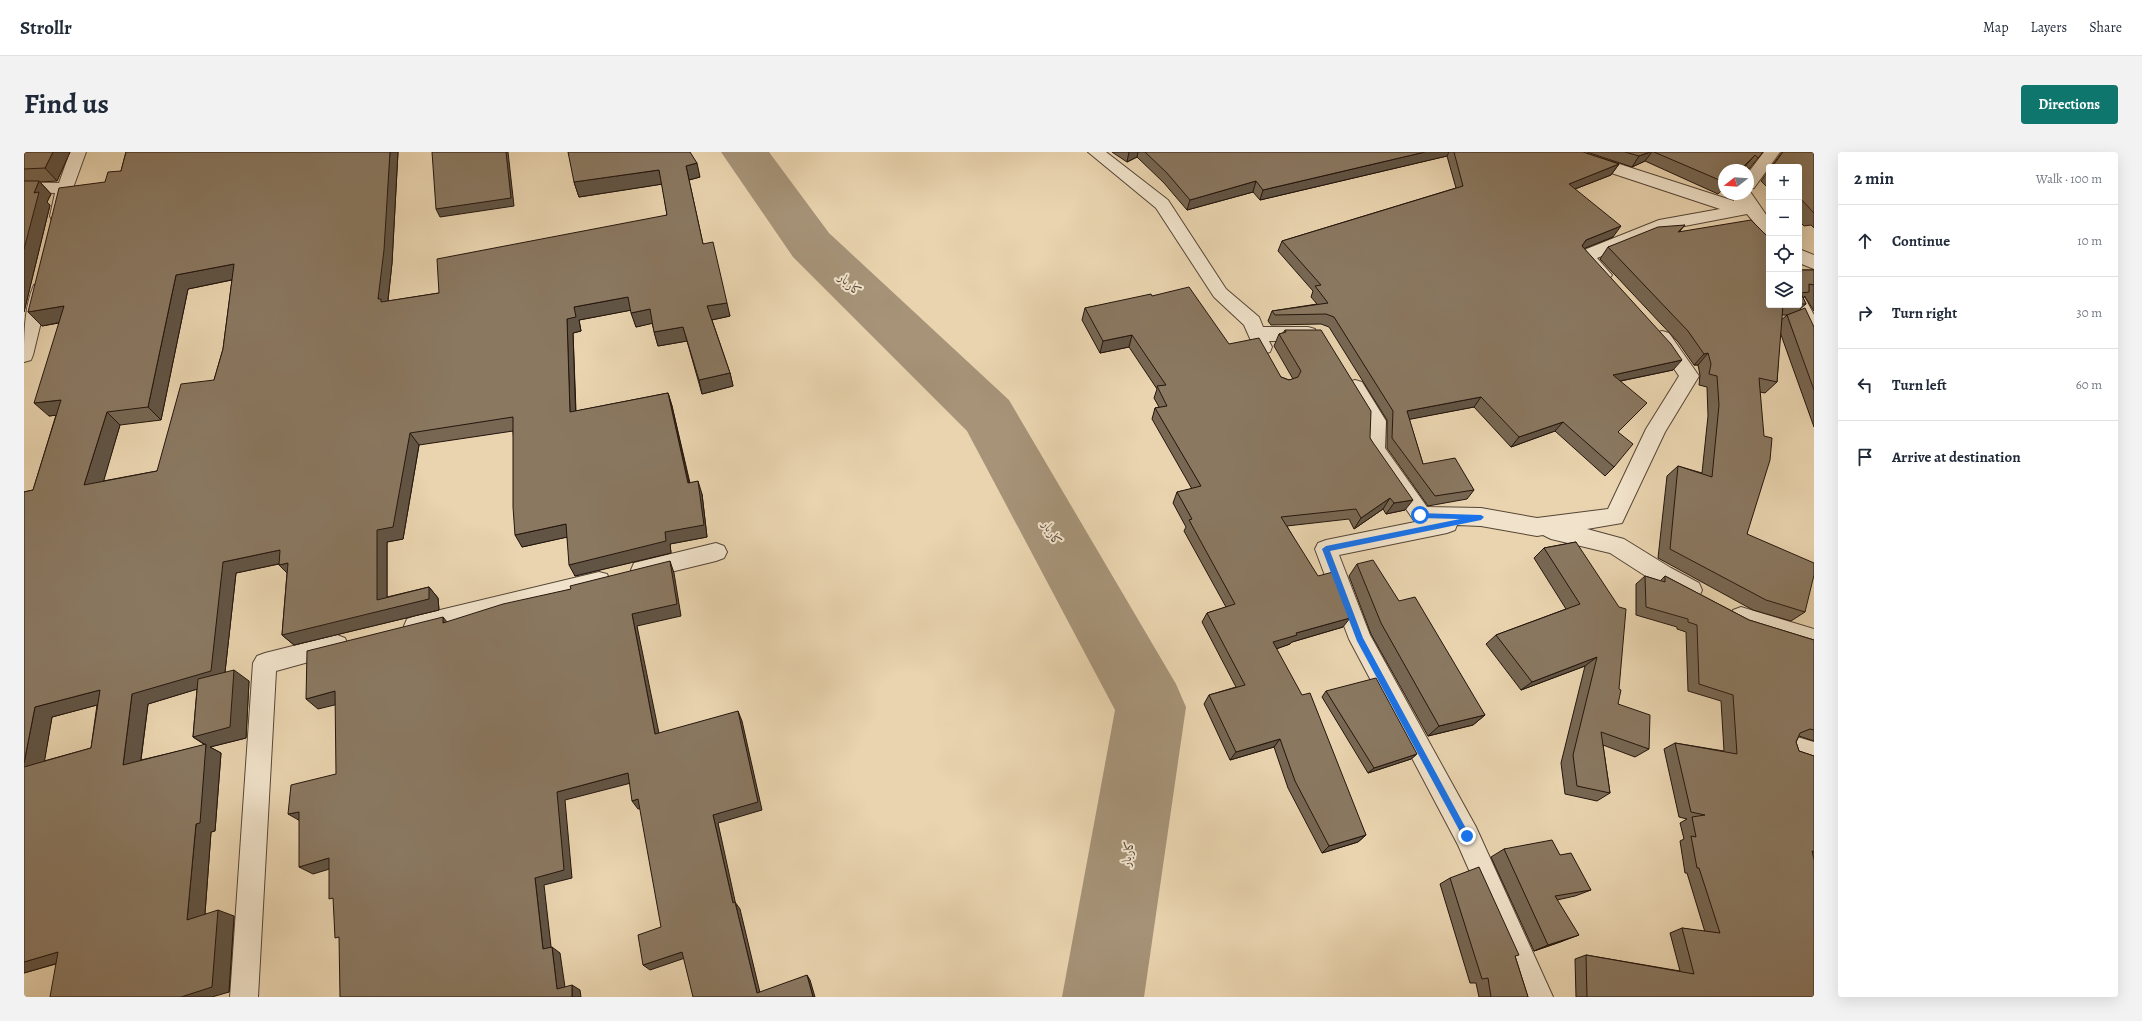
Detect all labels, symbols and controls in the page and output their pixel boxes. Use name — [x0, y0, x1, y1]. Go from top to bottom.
text: Strollr — [20, 15, 72, 41]
text: Map — [1983, 18, 2009, 37]
text: Layers — [2031, 18, 2067, 37]
text: Share — [2089, 18, 2122, 37]
text: Find us — [24, 85, 109, 123]
button: Directions — [2021, 85, 2118, 124]
north arrow — [1718, 164, 1754, 200]
map controls — [1766, 164, 1802, 308]
button: + — [1766, 164, 1802, 200]
text: 2 min — [1854, 167, 1894, 190]
text: Walk · 100 m — [2036, 170, 2102, 187]
button: − — [1766, 200, 1802, 236]
icon: ahead — [1854, 230, 1876, 252]
text: Continue — [1892, 231, 1950, 251]
text: 10 m — [2077, 232, 2102, 249]
button: locate — [1766, 236, 1802, 272]
water label: کاربار — [834, 268, 866, 300]
button: layers — [1766, 272, 1802, 308]
icon: right — [1854, 302, 1876, 324]
text: Turn right — [1892, 303, 1957, 323]
text: 30 m — [2076, 304, 2102, 321]
icon: left — [1854, 374, 1876, 396]
text: Turn left — [1892, 375, 1947, 395]
text: 60 m — [2076, 376, 2102, 393]
icon: arrive — [1854, 446, 1876, 468]
text: Arrive at destination — [1892, 447, 2021, 467]
route start — [1411, 506, 1429, 524]
water label: کاربار — [1038, 516, 1067, 549]
route end — [1458, 827, 1476, 845]
water label: کاربار — [1117, 838, 1138, 869]

